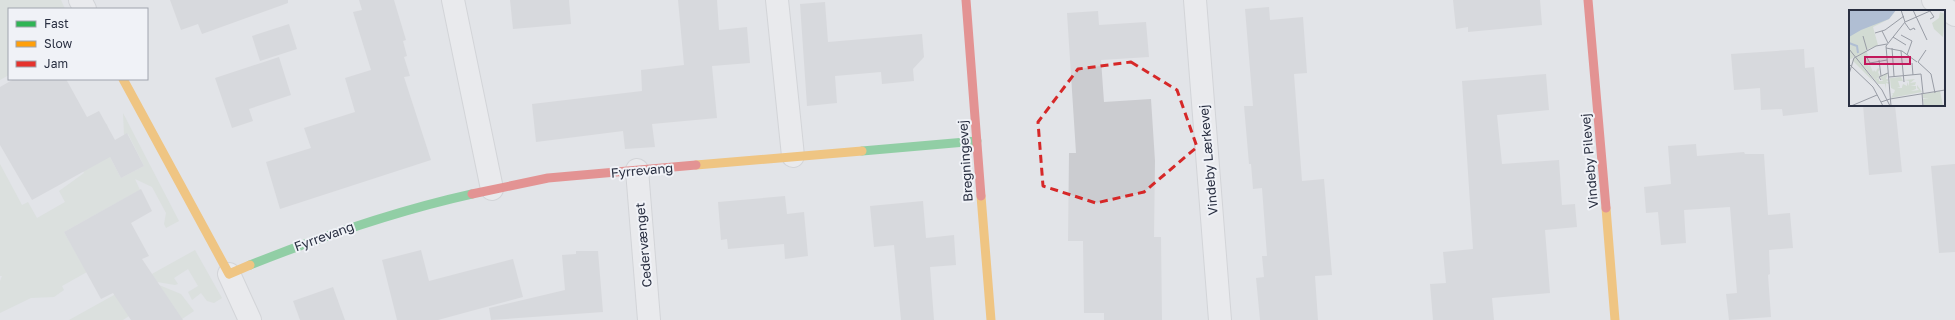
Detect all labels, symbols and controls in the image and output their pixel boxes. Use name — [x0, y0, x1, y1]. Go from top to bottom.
legend — [8, 8, 148, 80]
inset map — [1849, 10, 1945, 106]
text: Fast — [44, 16, 69, 31]
text: Slow — [44, 36, 72, 51]
text: Jam — [44, 56, 68, 71]
street label: Vindeby Lærkevej — [1195, 104, 1221, 216]
street label: Vindeby Pilevej — [1577, 113, 1601, 209]
street label: Bregningevej — [954, 120, 976, 202]
street label: Fyrrevang — [610, 159, 674, 181]
street label: Cedervænget — [631, 202, 655, 288]
street label: Fyrrevang — [292, 218, 356, 254]

